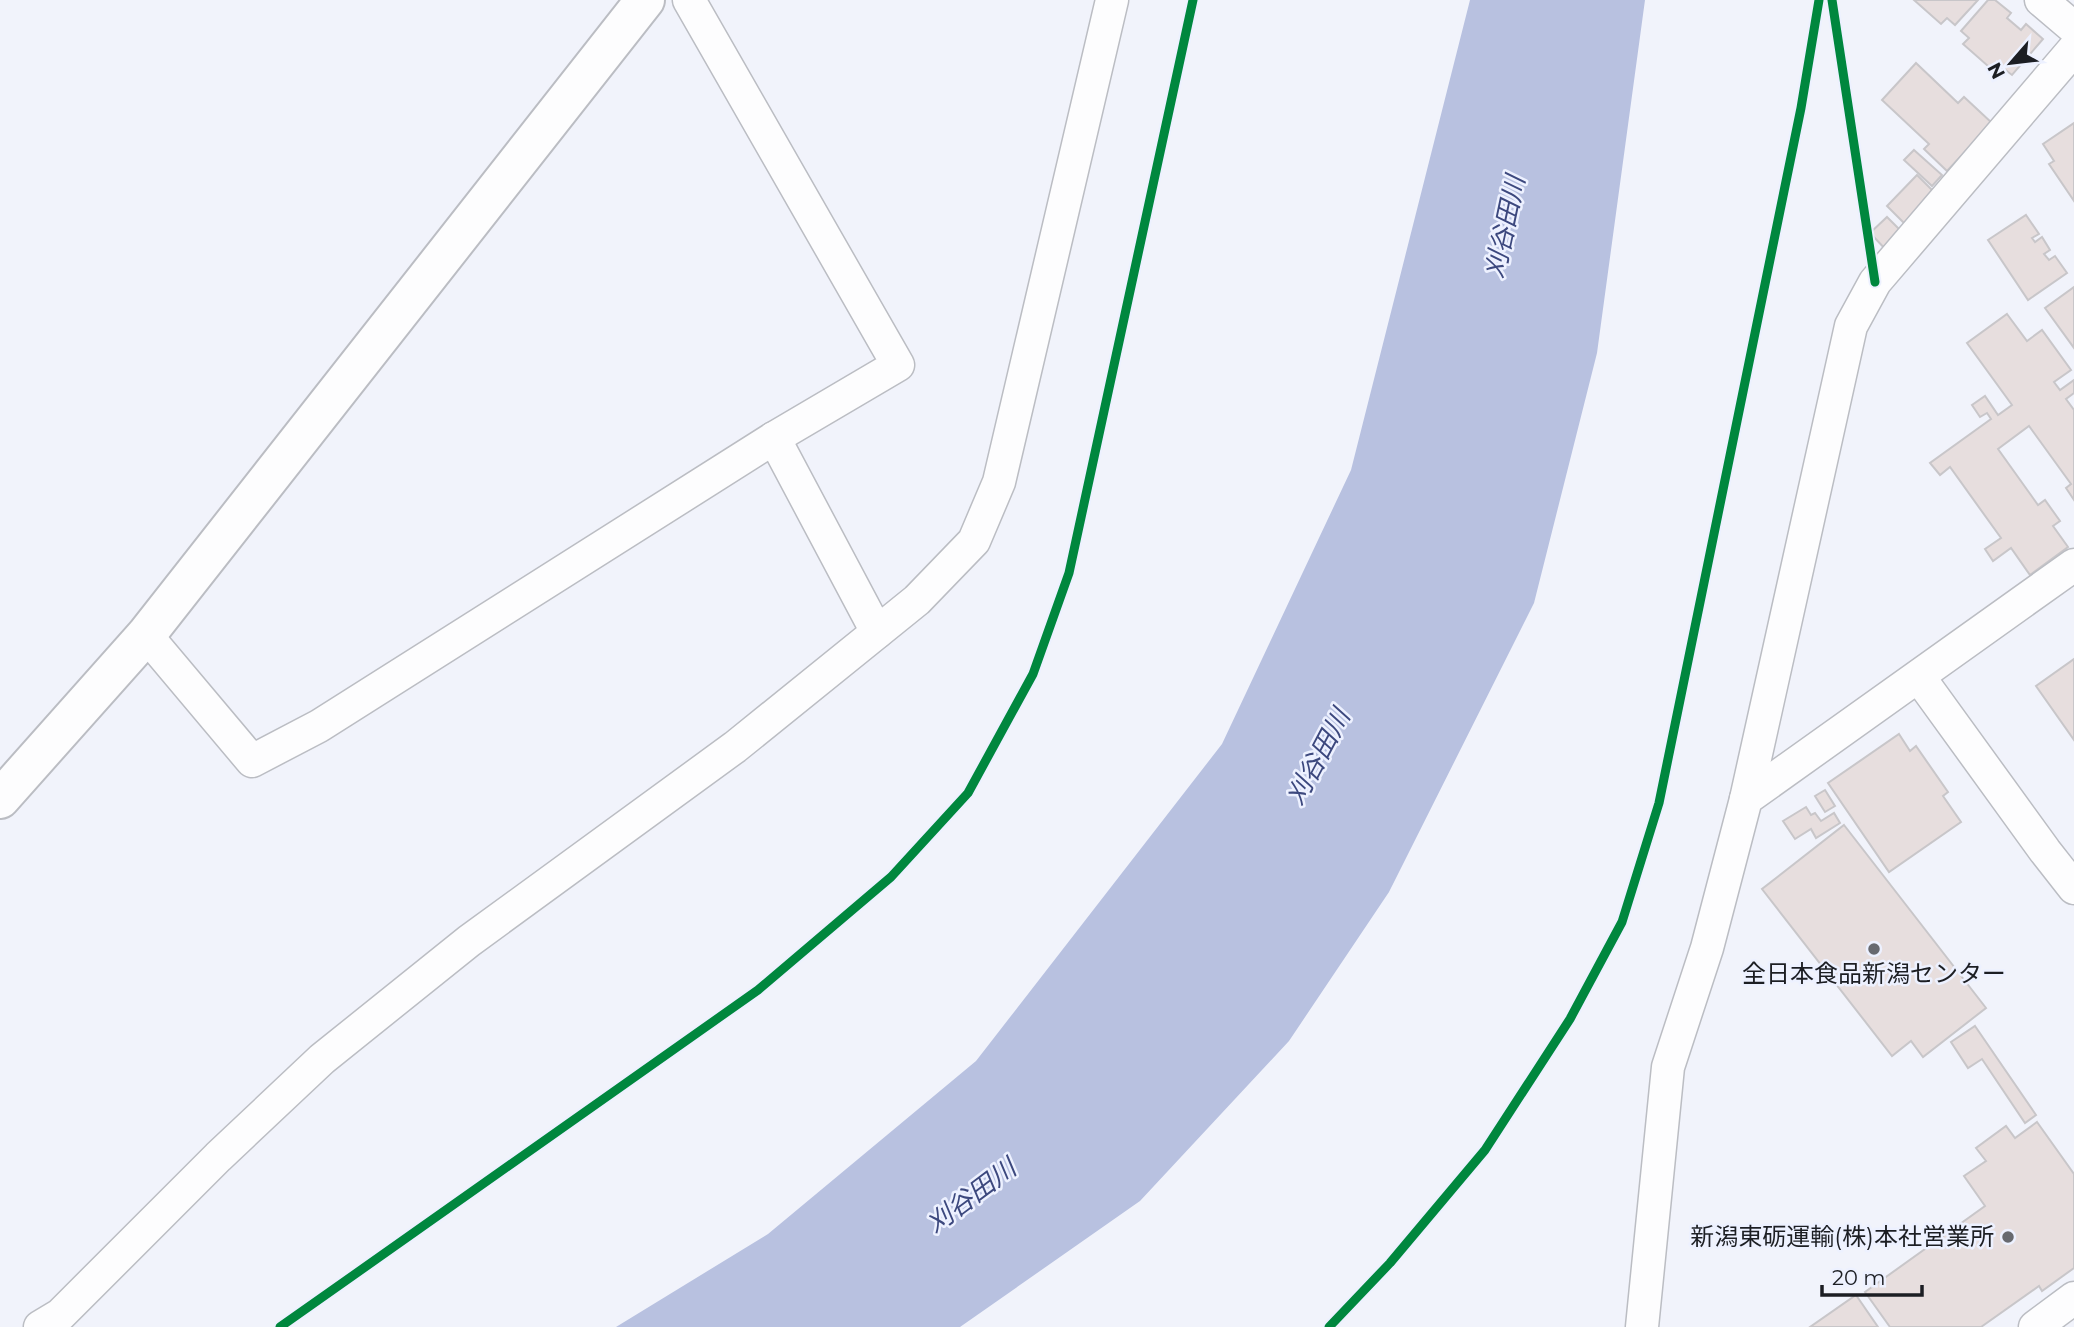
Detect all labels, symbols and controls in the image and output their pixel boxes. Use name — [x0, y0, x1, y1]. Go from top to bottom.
north arrow — [1976, 28, 2046, 98]
text: N — [1983, 59, 2010, 83]
water label: 刈谷田川 — [1479, 170, 1532, 281]
water label: 刈谷田川 — [1279, 701, 1358, 810]
marker: 全日本食品新潟センター — [1866, 941, 1882, 957]
place label: 全日本食品新潟センター — [1742, 959, 2006, 988]
water label: 刈谷田川 — [920, 1150, 1025, 1240]
place label: 新潟東砺運輸(株)本社営業所 — [1690, 1222, 1994, 1251]
marker: 新潟東砺運輸(株)本社営業所 — [2000, 1229, 2016, 1245]
scale bar — [1822, 1254, 1922, 1298]
text: 20 m — [1832, 1265, 1886, 1290]

